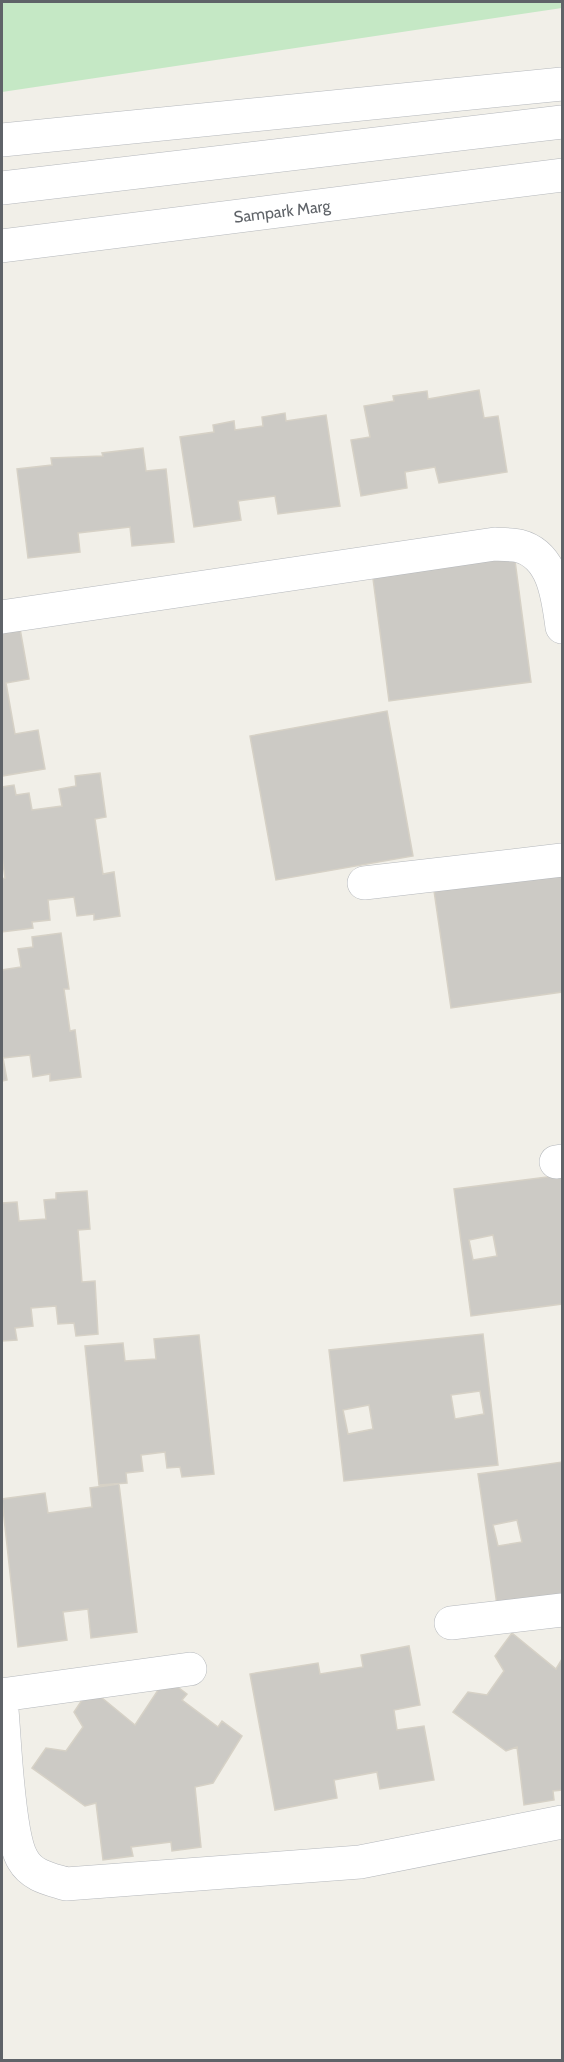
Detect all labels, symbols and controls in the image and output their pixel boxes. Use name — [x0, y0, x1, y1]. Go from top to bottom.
street label: Sampark Marg — [233, 196, 332, 227]

